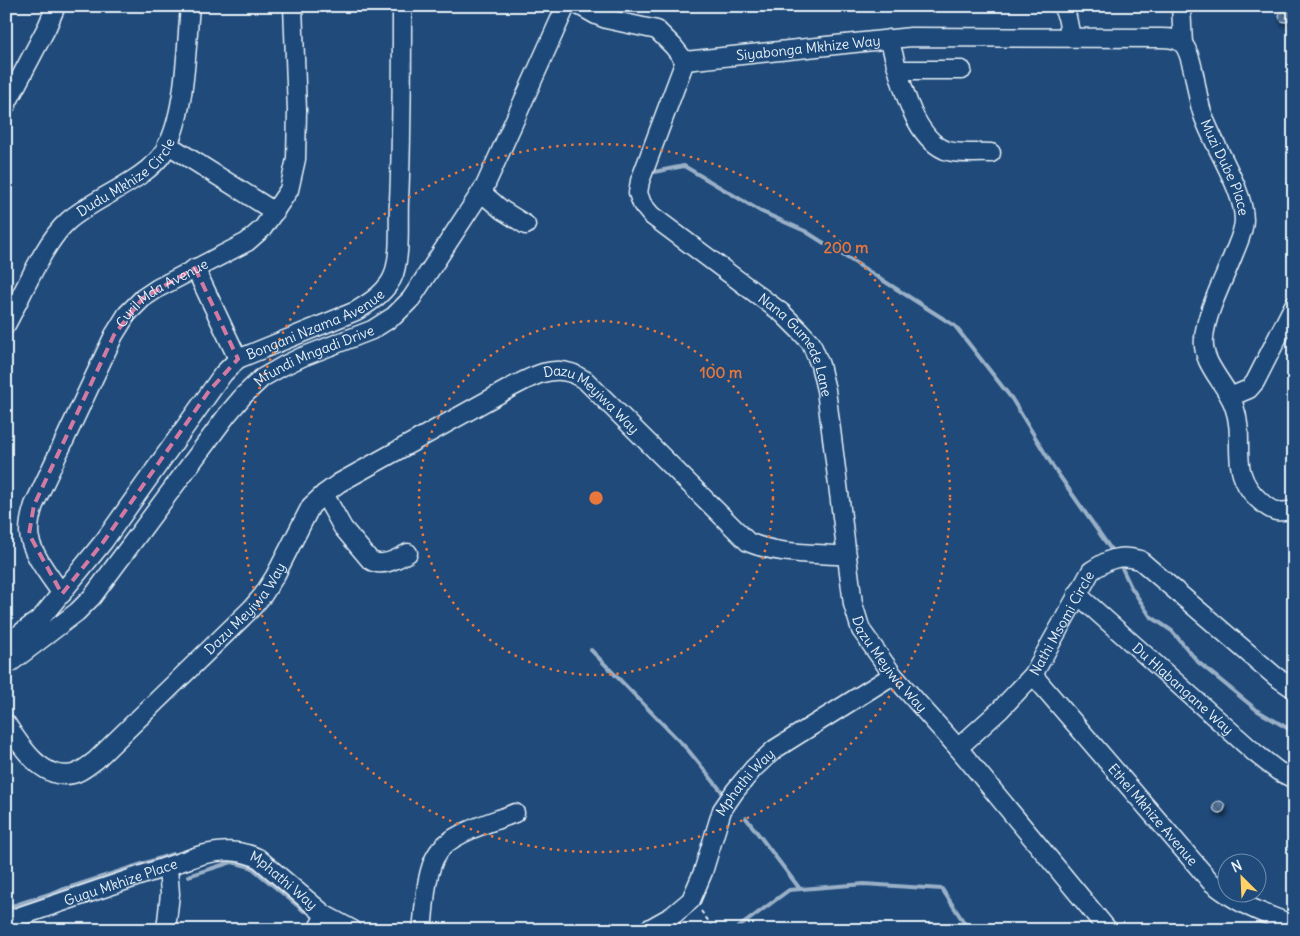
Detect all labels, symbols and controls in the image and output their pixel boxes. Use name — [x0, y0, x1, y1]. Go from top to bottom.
street label: Siyabonga Mkhize Way — [735, 31, 881, 65]
street label: Muzi Dube Place — [1196, 117, 1253, 217]
street label: Dudu Mkhize Circle — [73, 135, 179, 220]
text: 200 m — [824, 238, 868, 257]
street label: Cyril Mda Avenue — [112, 255, 211, 331]
street label: Bongani Nzama Avenue — [243, 285, 388, 364]
street label: Nana Gumede Lane — [755, 289, 836, 398]
street label: Mfundi Mngadi Drive — [250, 321, 377, 390]
street label: Dazu Meyiwa Way — [542, 362, 643, 438]
text: 100 m — [700, 363, 742, 382]
centre of rings — [587, 489, 605, 507]
street label: Dazu Meyiwa Way — [201, 559, 289, 658]
street label: Nathi Msomi Circle — [1026, 568, 1098, 679]
street label: Dazu Meyiwa Way — [848, 614, 931, 716]
street label: Du Hlabangane Way — [1129, 639, 1237, 738]
street label: Mphathi Way — [712, 745, 778, 819]
street label: Ethel Mkhize Avenue — [1104, 760, 1202, 869]
street label: Mphathi Way — [247, 847, 321, 914]
north arrow — [1218, 854, 1268, 904]
street label: Gugu Mkhize Place — [62, 855, 180, 910]
text: N — [1229, 856, 1245, 876]

